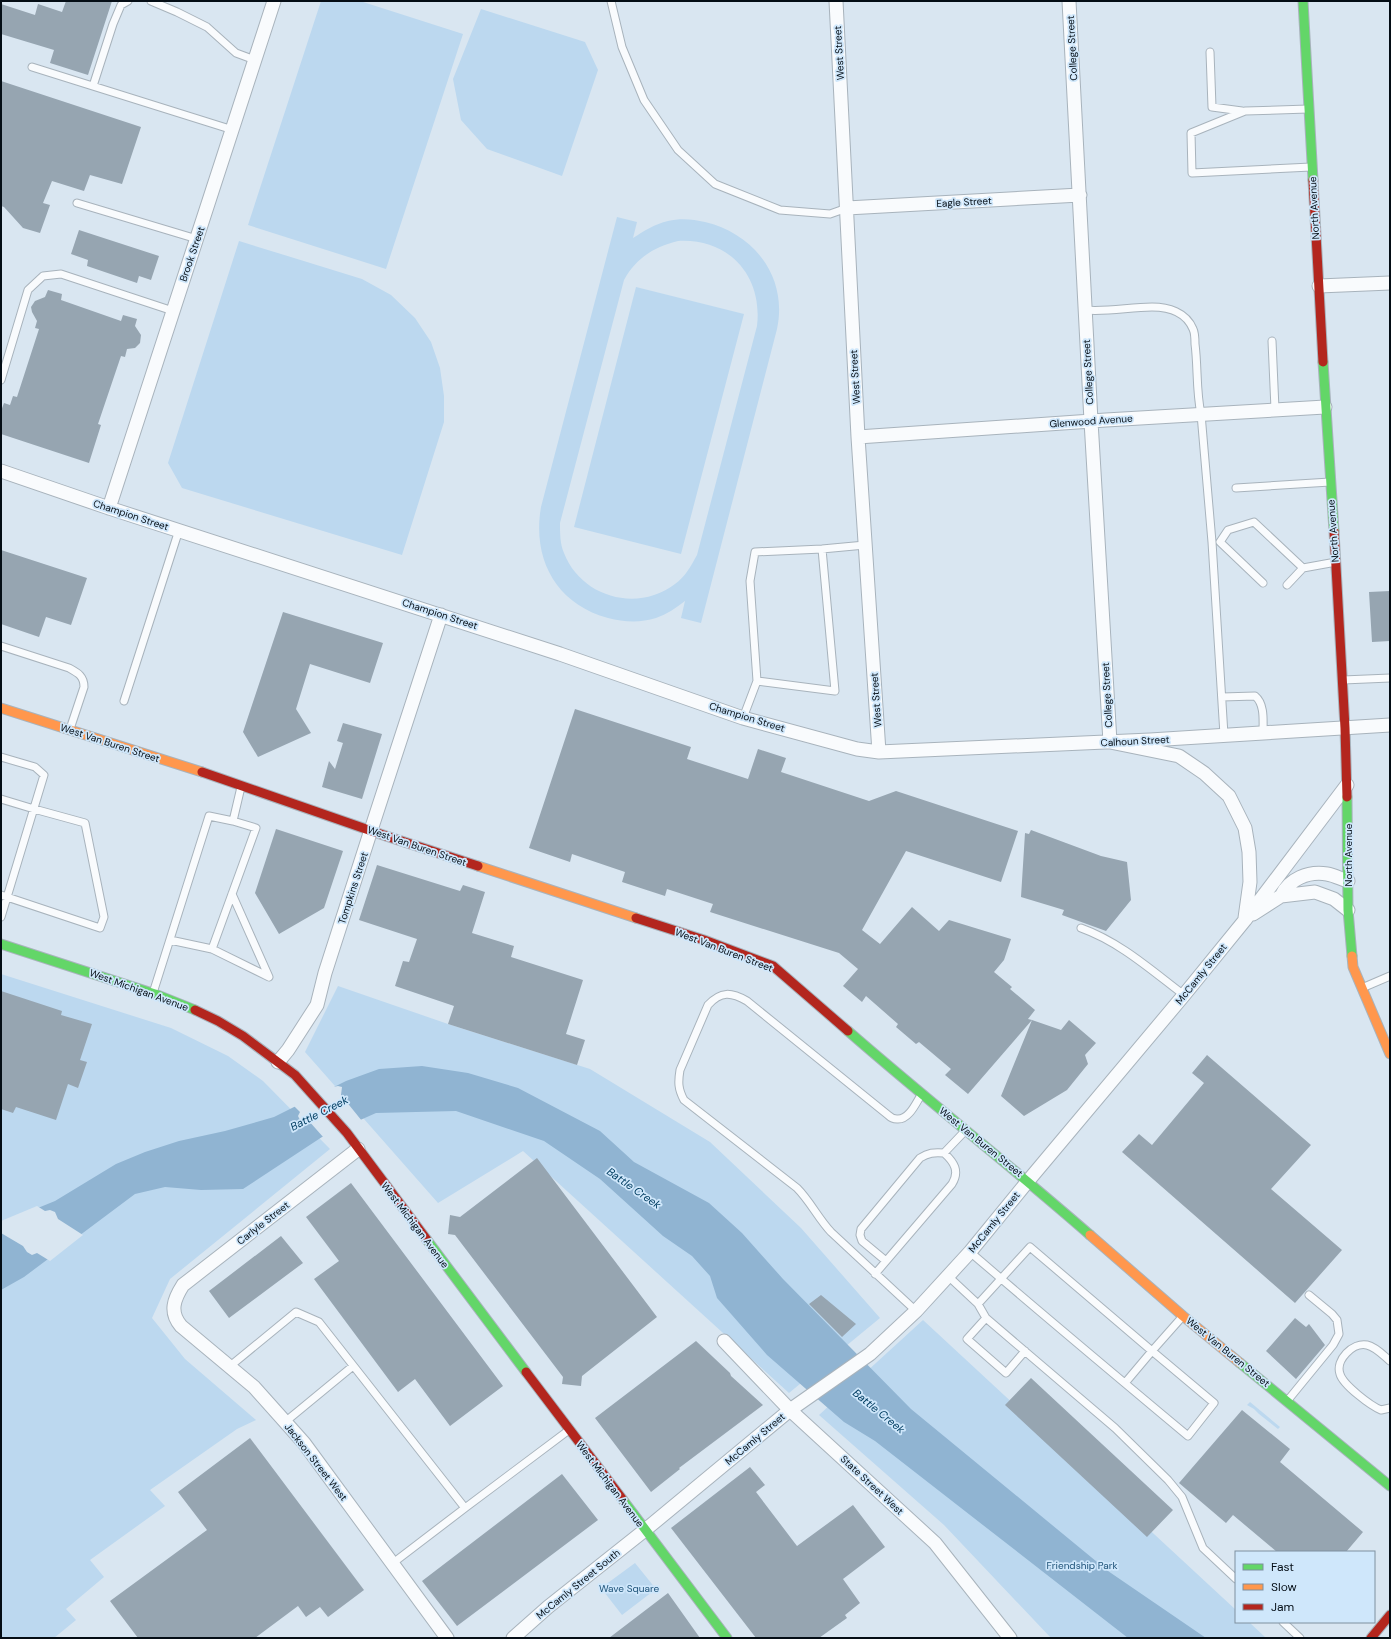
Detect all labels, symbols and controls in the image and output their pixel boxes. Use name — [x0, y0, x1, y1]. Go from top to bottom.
street label: College Street — [1064, 15, 1080, 81]
street label: West Street — [831, 25, 847, 81]
street label: North Avenue — [1306, 176, 1322, 240]
street label: Eagle Street — [936, 194, 992, 210]
street label: Brook Street — [177, 225, 208, 283]
street label: College Street — [1080, 339, 1096, 405]
street label: West Street — [847, 349, 863, 405]
street label: Glenwood Avenue — [1049, 412, 1133, 430]
street label: Champion Street — [92, 497, 170, 533]
street label: North Avenue — [1324, 499, 1342, 563]
street label: Champion Street — [401, 596, 479, 632]
street label: College Street — [1099, 662, 1115, 728]
street label: West Street — [868, 672, 884, 728]
street label: Champion Street — [708, 699, 787, 735]
street label: West Van Buren Street — [59, 721, 161, 765]
street label: Calhoun Street — [1100, 733, 1170, 749]
street label: West Van Buren Street — [366, 823, 468, 869]
street label: North Avenue — [1342, 823, 1355, 886]
street label: Tompkins Street — [335, 850, 371, 926]
street label: West Van Buren Street — [673, 925, 775, 975]
street label: McCamly Street — [1173, 941, 1230, 1007]
street label: West Michigan Avenue — [88, 966, 191, 1014]
water label: Battle Creek — [288, 1092, 351, 1134]
street label: West Van Buren Street — [937, 1104, 1026, 1180]
water label: Battle Creek — [604, 1164, 664, 1212]
street label: West Michigan Avenue — [378, 1179, 452, 1271]
street label: McCamly Street — [966, 1189, 1023, 1255]
street label: Carlyle Street — [234, 1198, 292, 1248]
street label: West Van Buren Street — [1184, 1314, 1273, 1390]
water label: Battle Creek — [850, 1386, 908, 1437]
street label: McCamly Street — [722, 1410, 788, 1468]
street label: Jackson Street West — [282, 1421, 350, 1503]
street label: West Michigan Avenue — [573, 1438, 647, 1530]
street label: State Street West — [838, 1452, 906, 1518]
street label: McCamly Street South — [533, 1546, 623, 1622]
legend — [1235, 1551, 1375, 1623]
park label: Friendship Park — [1047, 1559, 1117, 1572]
text: Fast — [1271, 1559, 1294, 1575]
text: Slow — [1271, 1579, 1297, 1595]
park label: Wave Square — [599, 1582, 659, 1595]
text: Jam — [1271, 1599, 1294, 1615]

